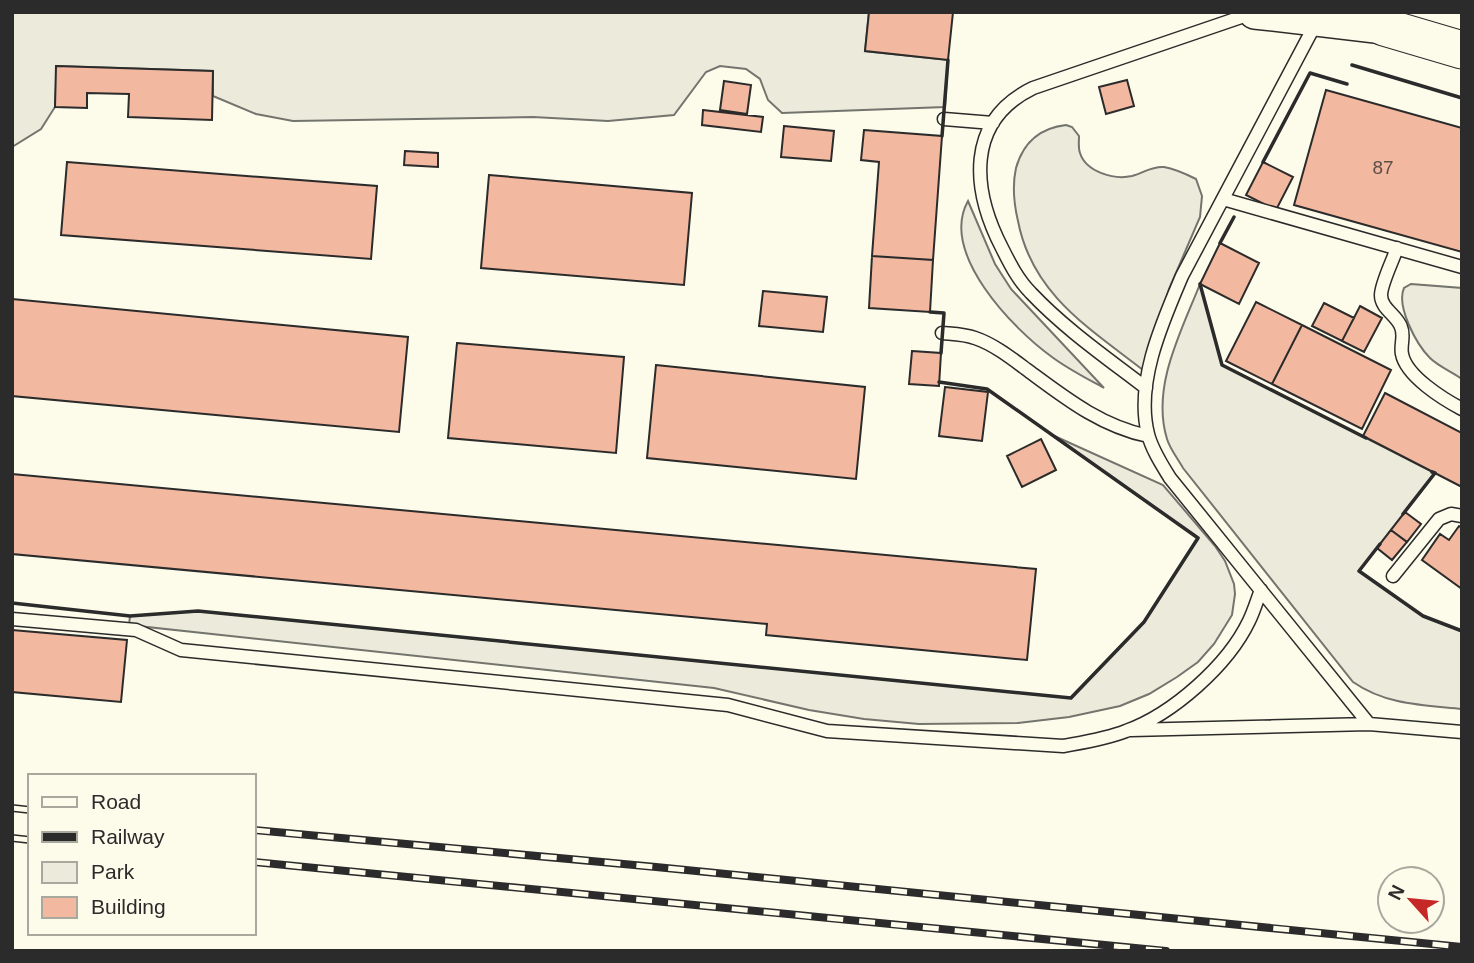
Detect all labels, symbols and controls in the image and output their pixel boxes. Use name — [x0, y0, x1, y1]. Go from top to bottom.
house number: 87 — [1372, 157, 1394, 178]
legend — [28, 774, 256, 935]
text: Road — [91, 790, 141, 813]
text: Railway — [91, 825, 165, 848]
text: Park — [91, 860, 135, 883]
north arrow — [1376, 865, 1446, 935]
text: N — [1384, 882, 1409, 903]
text: Building — [91, 895, 166, 918]

